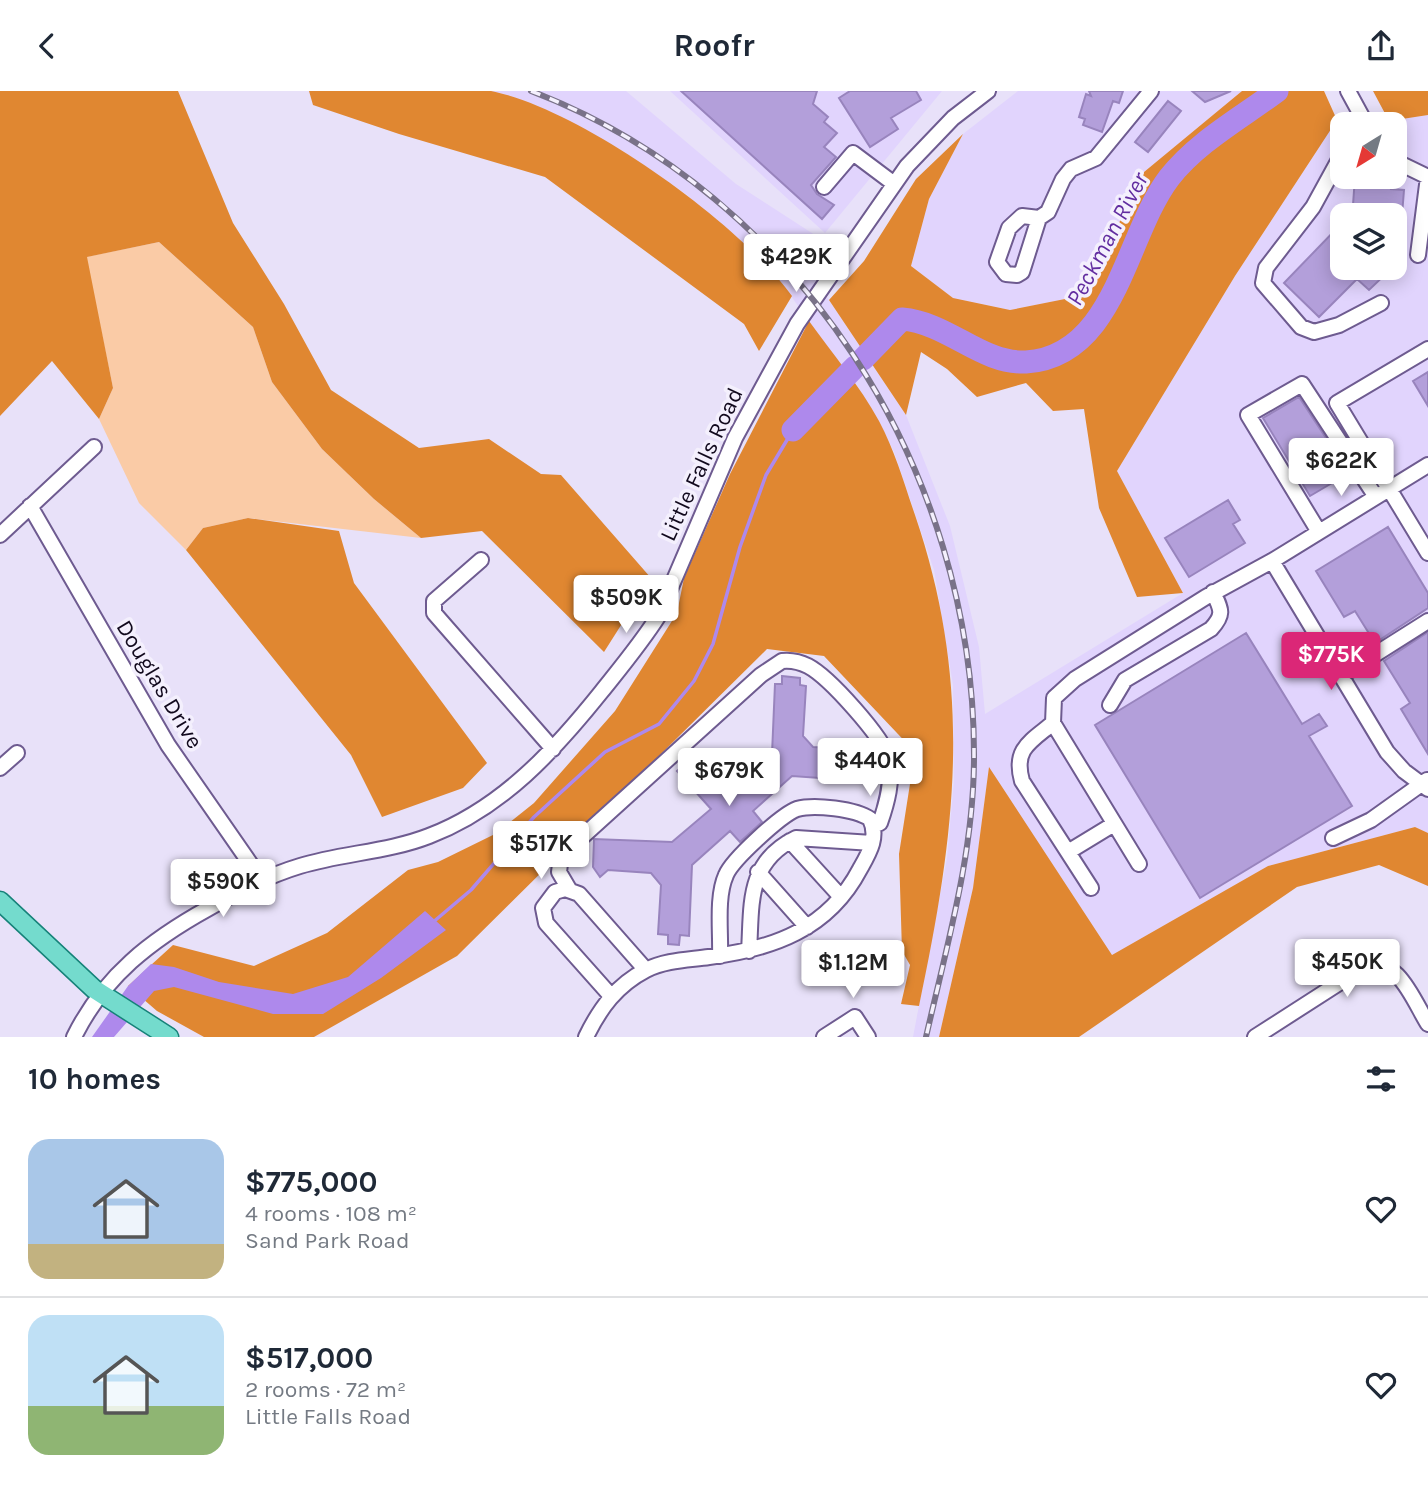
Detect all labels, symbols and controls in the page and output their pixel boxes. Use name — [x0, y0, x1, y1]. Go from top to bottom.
icon: back — [28, 27, 66, 65]
text: Roofr — [673, 27, 755, 64]
icon: share — [1362, 27, 1400, 65]
north arrow — [1330, 112, 1407, 189]
map controls — [1330, 112, 1407, 280]
water label: Peckman River — [1060, 167, 1154, 310]
button: layers — [1330, 203, 1407, 280]
pin: $429K — [747, 235, 845, 294]
text: $429K — [760, 243, 832, 270]
street label: Little Falls Road — [654, 383, 749, 545]
pin: $622K — [1292, 439, 1390, 498]
text: $622K — [1305, 447, 1377, 474]
pin: $509K — [577, 575, 675, 635]
text: $509K — [590, 584, 662, 611]
street label: Douglas Drive — [111, 615, 208, 753]
pin: $775K — [1282, 633, 1380, 692]
text: $775K — [1297, 641, 1365, 668]
pin: $440K — [821, 739, 919, 798]
text: $440K — [834, 747, 906, 774]
pin: $679K — [680, 749, 778, 808]
text: $679K — [694, 757, 764, 784]
pin: $517K — [492, 821, 590, 881]
text: $517K — [509, 830, 573, 857]
pin: $590K — [174, 859, 272, 919]
text: $590K — [187, 868, 259, 895]
pin: $450K — [1298, 939, 1396, 999]
pin: $1.12M — [796, 941, 910, 1000]
text: $450K — [1311, 948, 1383, 975]
text: $1.12M — [817, 949, 889, 976]
icon: filters — [1362, 1060, 1400, 1098]
text: 10 homes — [28, 1061, 161, 1097]
text: $775,000 — [245, 1164, 378, 1200]
icon: home — [84, 1167, 168, 1251]
icon: heart — [1362, 1190, 1400, 1228]
text: 4 rooms · 108 m² — [245, 1200, 417, 1227]
text: Sand Park Road — [245, 1227, 410, 1254]
text: $517,000 — [245, 1340, 373, 1376]
icon: home — [84, 1343, 168, 1427]
icon: heart — [1362, 1366, 1400, 1404]
text: 2 rooms · 72 m² — [245, 1376, 406, 1403]
text: Little Falls Road — [245, 1403, 411, 1430]

